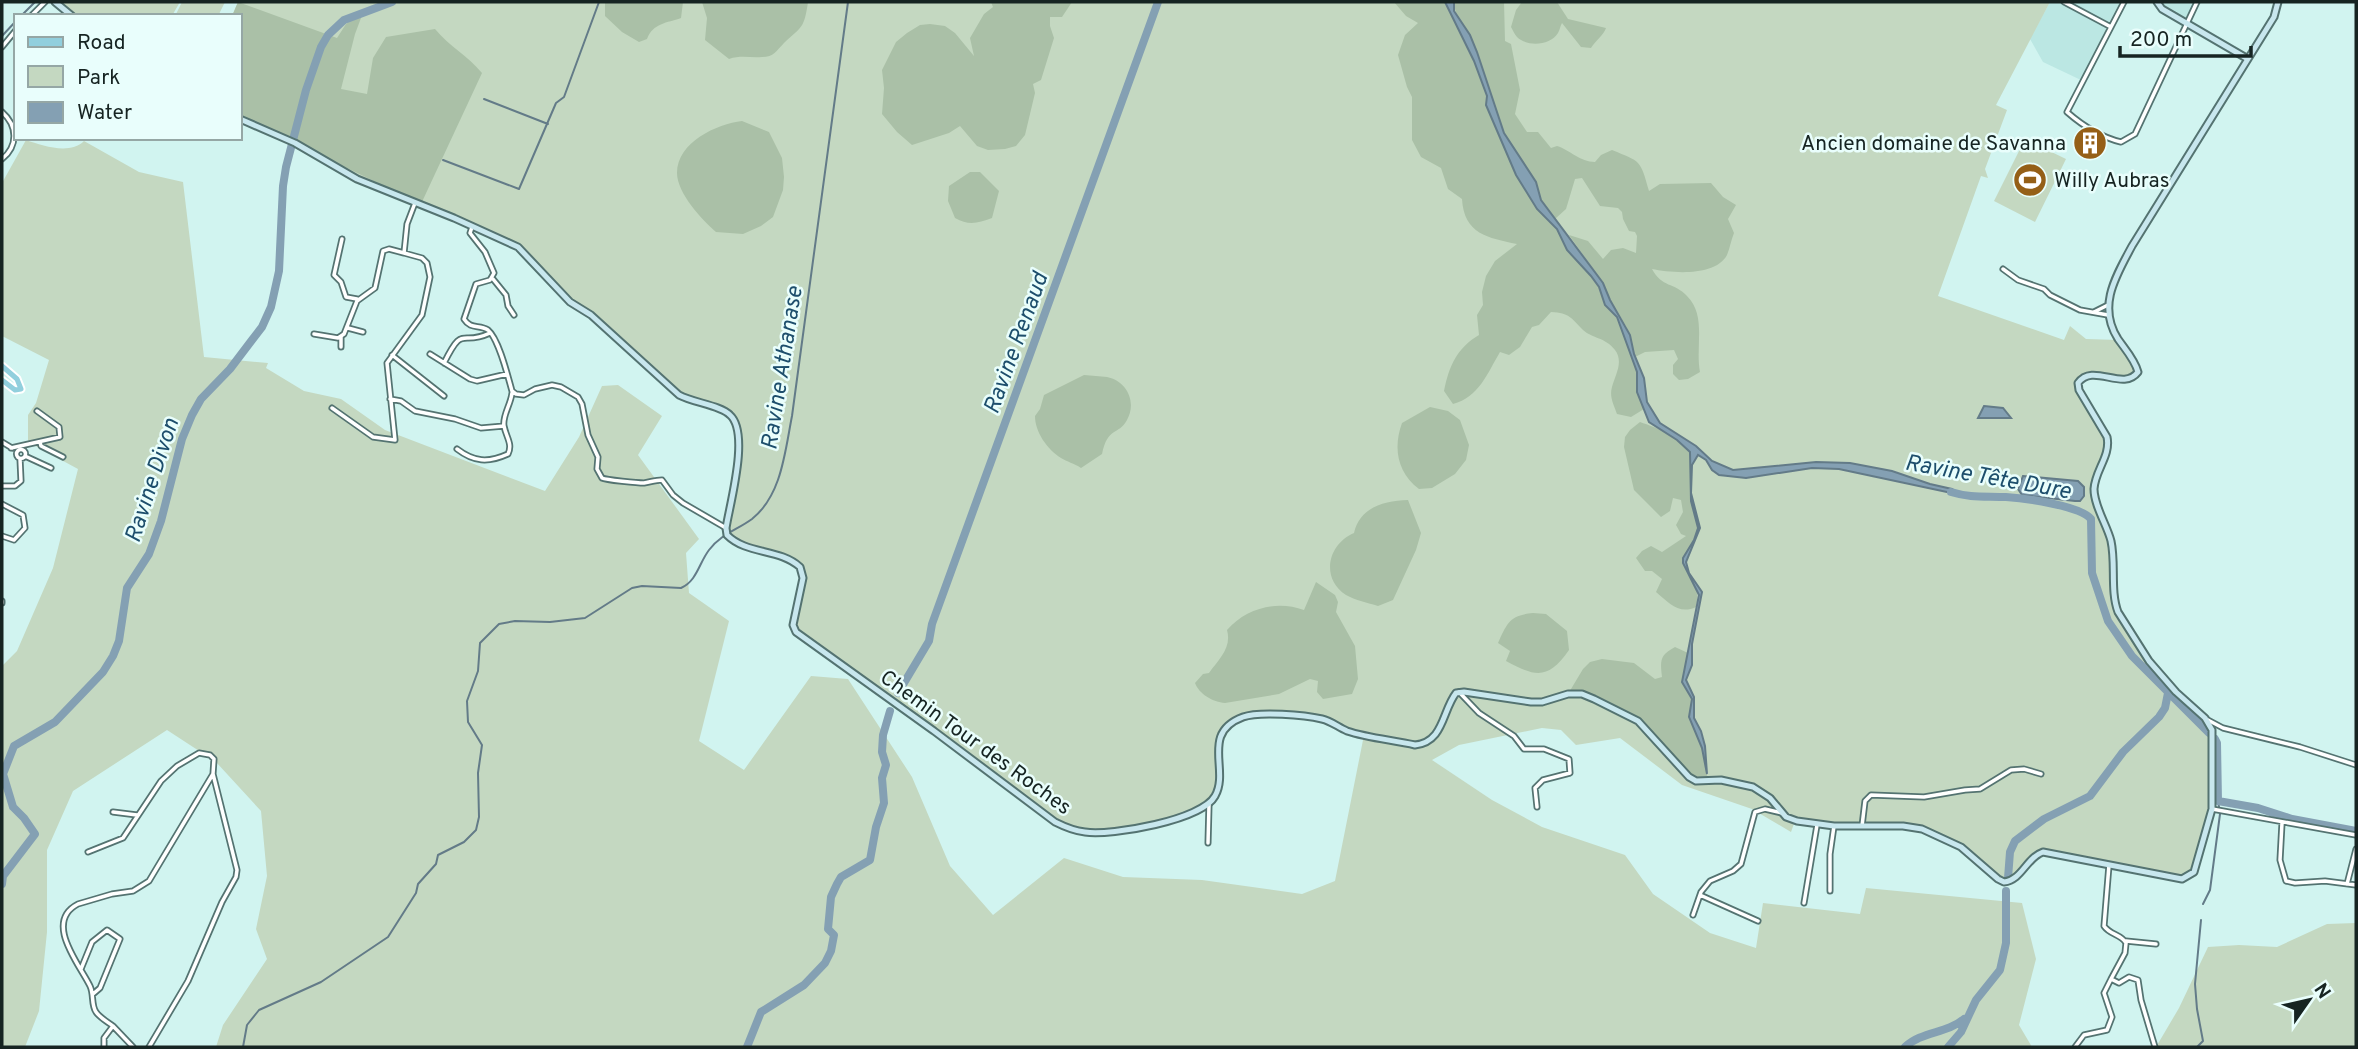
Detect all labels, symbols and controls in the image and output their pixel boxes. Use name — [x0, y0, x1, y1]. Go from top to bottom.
legend — [14, 14, 242, 140]
scale bar — [2120, 14, 2251, 58]
text: 200 m — [2130, 27, 2192, 54]
text: Road — [77, 30, 126, 57]
text: Park — [77, 65, 120, 92]
text: Water — [77, 100, 132, 127]
building icon: Ancien domaine de Savanna — [2071, 124, 2109, 162]
place label: Ancien domaine de Savanna — [1801, 131, 2066, 158]
sports icon: Willy Aubras — [2011, 161, 2049, 199]
place label: Willy Aubras — [2054, 168, 2170, 195]
water label: Ravine Renaud — [978, 268, 1057, 418]
water label: Ravine Athanase — [756, 284, 811, 452]
water label: Ravine Divon — [120, 414, 187, 547]
water label: Ravine Tête Dure — [1902, 450, 2074, 508]
street label: Chemin Tour des Roches — [874, 665, 1076, 822]
north arrow — [2274, 965, 2344, 1035]
text: N — [2308, 979, 2335, 1004]

